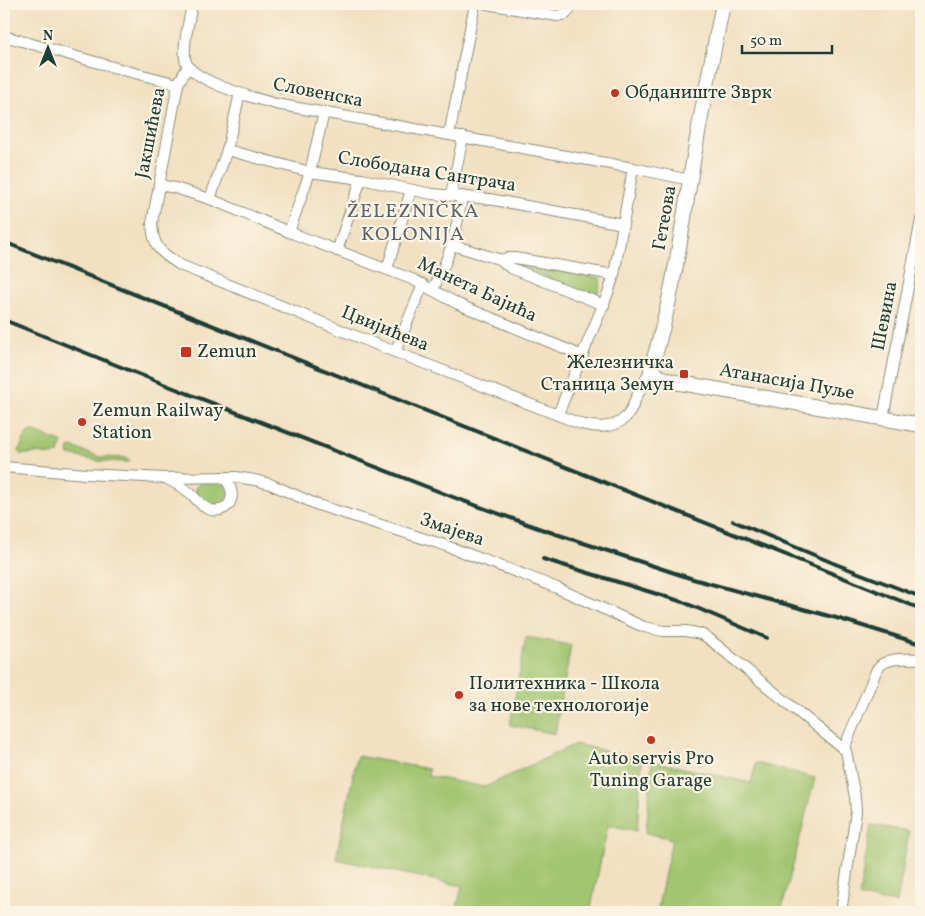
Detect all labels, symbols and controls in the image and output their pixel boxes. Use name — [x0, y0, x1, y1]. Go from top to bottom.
north arrow — [22, 22, 72, 72]
scale bar — [742, 22, 832, 54]
text: N — [43, 27, 53, 46]
text: 50 m — [750, 31, 782, 52]
street label: Словенска — [271, 72, 365, 114]
place label: Обданиште Зврк — [625, 80, 772, 106]
street label: Јакшићева — [129, 85, 173, 181]
marker: Обданиште Зврк — [609, 87, 621, 99]
street label: Слободана Сантрача — [336, 145, 518, 199]
street label: Гетеова — [646, 183, 684, 253]
district label: ŽELEZNIČKA KOLONIJA — [346, 198, 480, 249]
street label: Манета Бајића — [413, 251, 541, 329]
street label: Шевина — [866, 279, 904, 353]
street label: Цвијићева — [337, 300, 433, 358]
place label: Zemun — [197, 339, 257, 365]
marker: Zemun — [179, 345, 193, 359]
place label: Железничка Станица Земун — [541, 350, 674, 398]
street label: Атанасија Пуље — [717, 357, 857, 407]
marker: Железничка Станица Земун — [678, 368, 690, 380]
place label: Zemun Railway Station — [92, 398, 223, 446]
marker: Zemun Railway Station — [76, 416, 88, 428]
street label: Змајева — [416, 507, 488, 553]
place label: Политехника - Школа за нове технологоије — [469, 671, 660, 719]
marker: Политехника - Школа за нове технологоије — [453, 689, 465, 701]
marker: Auto servis Pro Tuning Garage — [645, 734, 657, 746]
place label: Auto servis Pro Tuning Garage — [588, 746, 714, 794]

